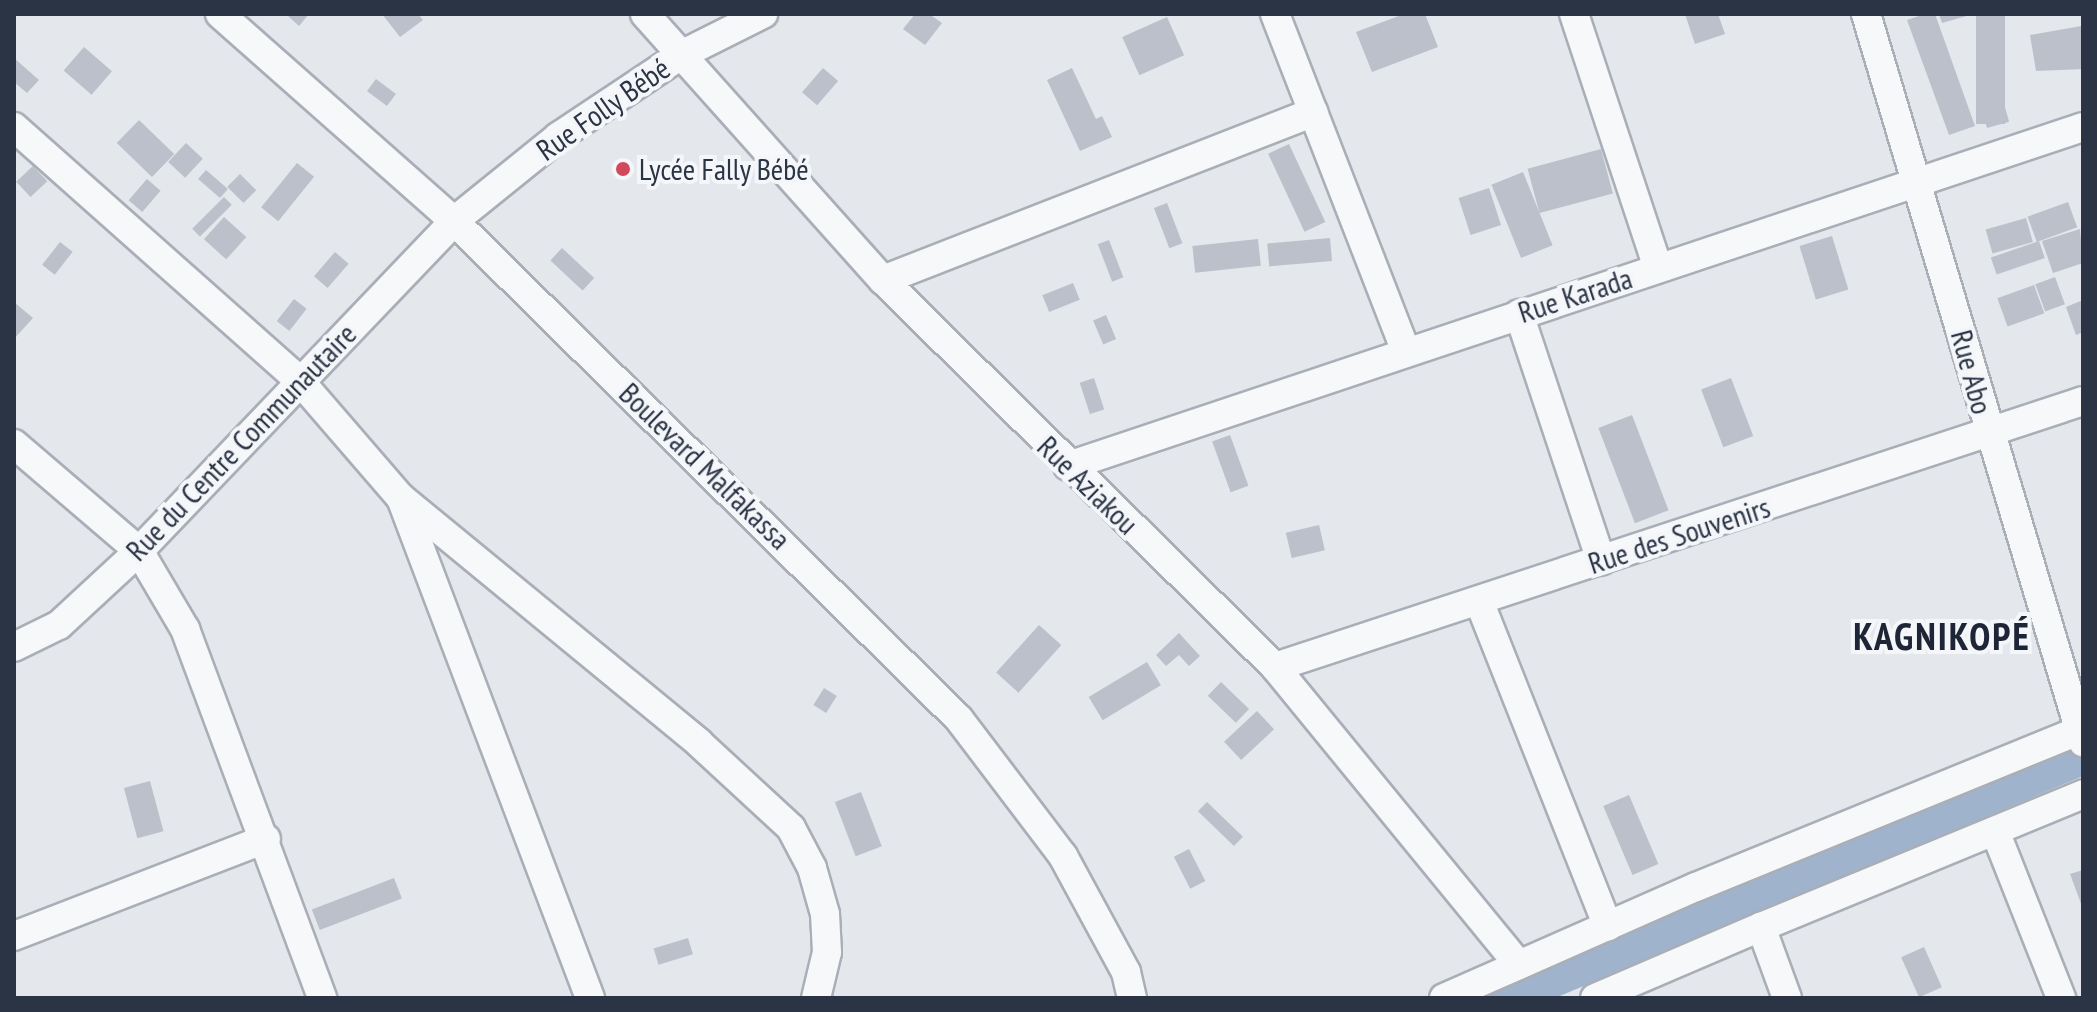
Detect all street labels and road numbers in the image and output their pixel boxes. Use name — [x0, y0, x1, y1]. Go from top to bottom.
street label: Rue Folly Bébé — [529, 50, 677, 168]
street label: Rue Karada — [1514, 260, 1636, 330]
street label: Rue du Centre Communautaire — [118, 316, 364, 568]
street label: Rue Abo — [1943, 326, 2001, 418]
street label: Boulevard Malfakassa — [612, 375, 798, 557]
street label: Rue Aziakou — [1030, 428, 1146, 542]
street label: Rue des Souvenirs — [1584, 489, 1774, 581]

